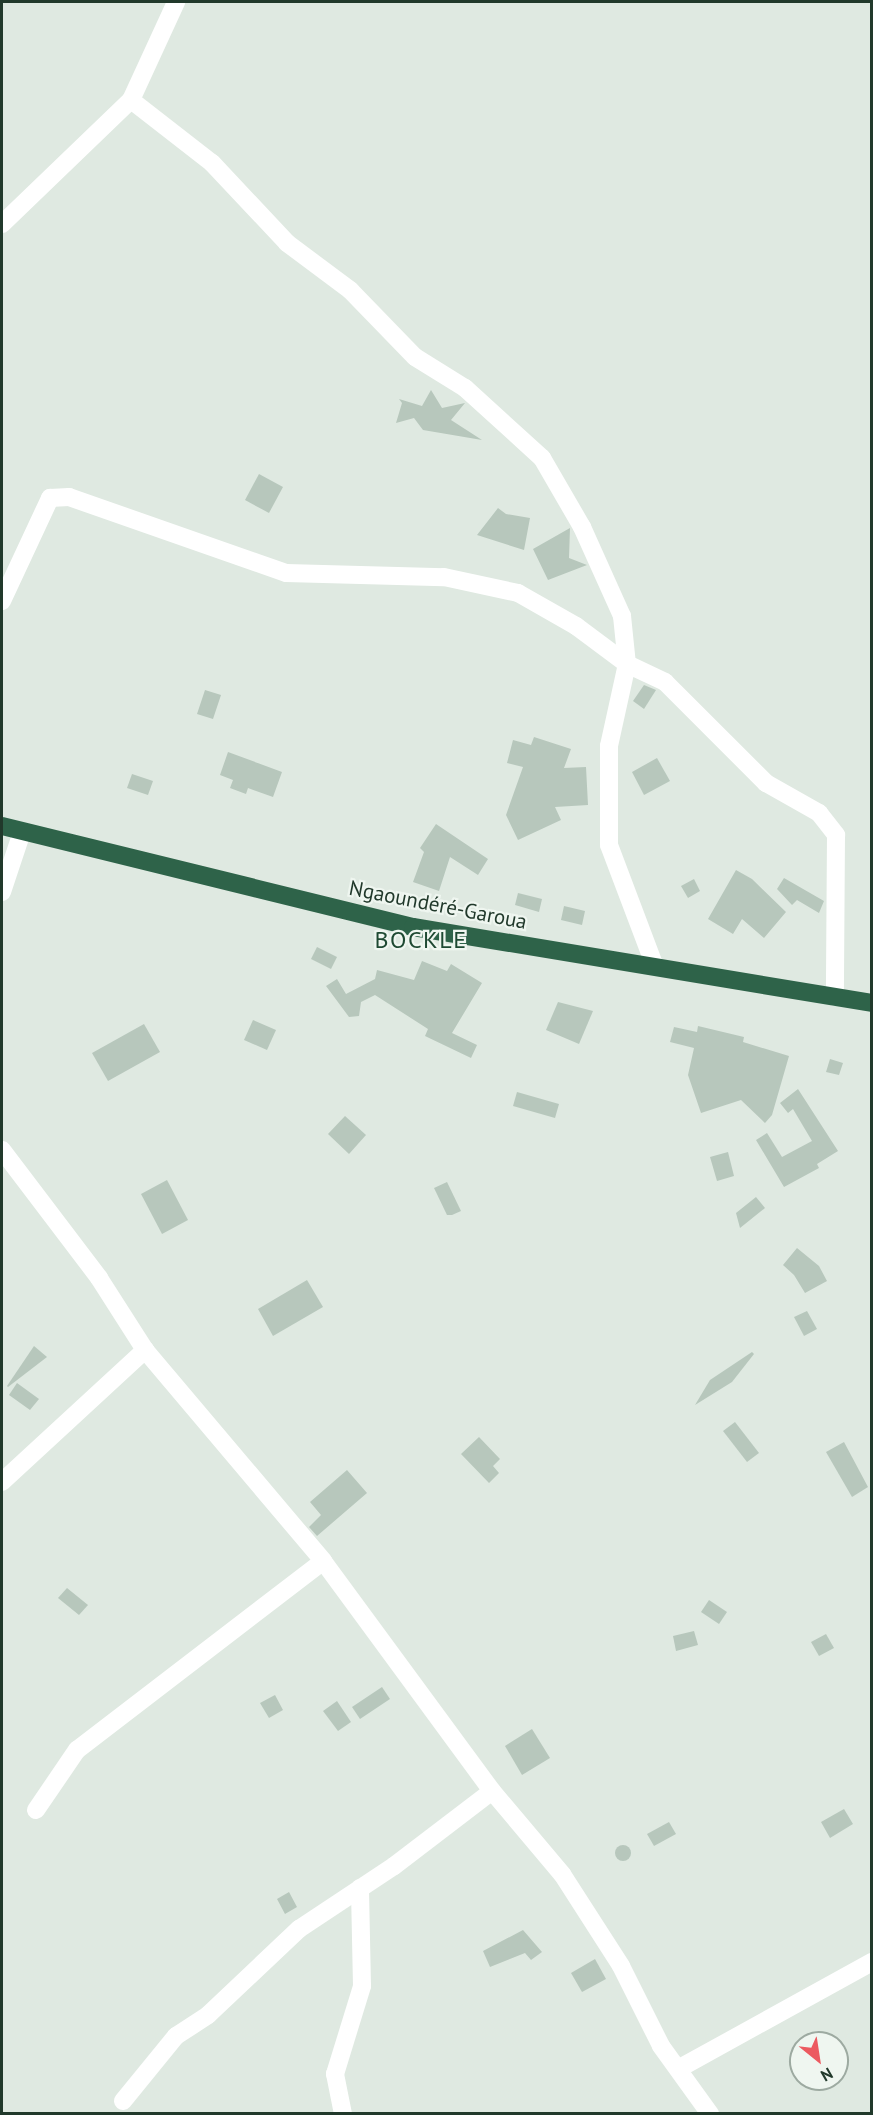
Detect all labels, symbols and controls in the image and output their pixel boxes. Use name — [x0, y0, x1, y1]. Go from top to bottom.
street label: Ngaoundéré-Garoua — [347, 875, 529, 935]
district label: BOCKLE — [374, 926, 468, 954]
north arrow — [789, 2031, 849, 2091]
text: N — [817, 2064, 837, 2086]

